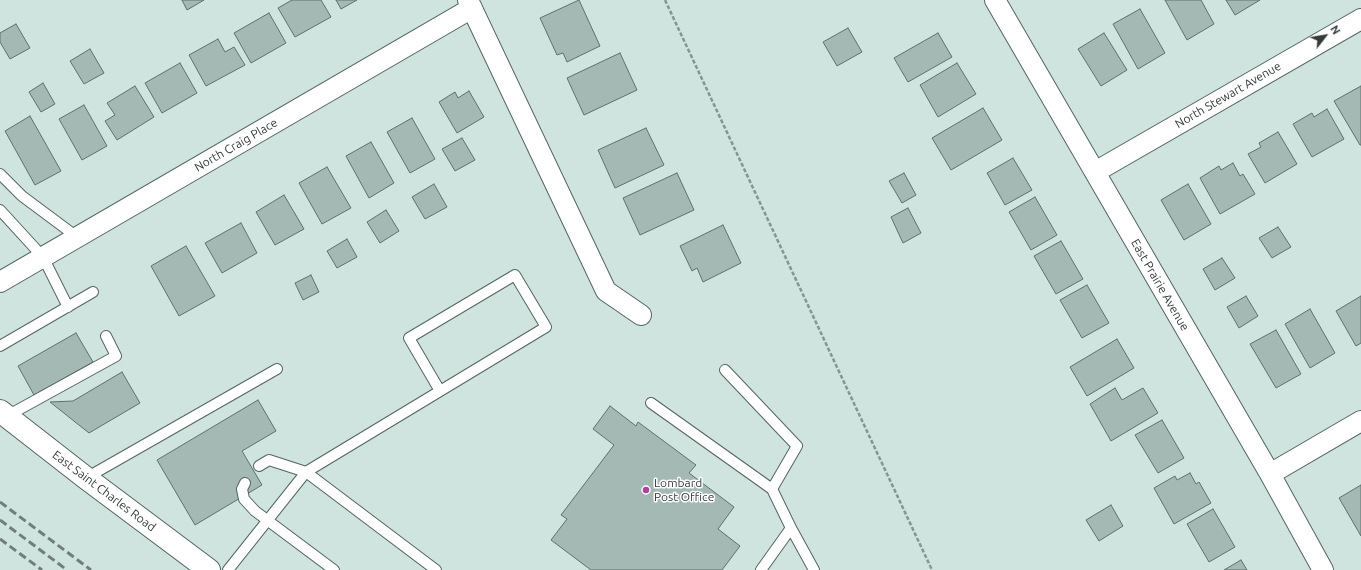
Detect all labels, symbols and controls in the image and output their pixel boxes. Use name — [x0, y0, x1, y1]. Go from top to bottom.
north arrow — [1305, 16, 1345, 56]
text: N — [1328, 23, 1343, 36]
street label: North Stewart Avenue — [1172, 59, 1284, 131]
street label: North Craig Place — [192, 115, 280, 175]
street label: East Prairie Avenue — [1128, 237, 1192, 333]
street label: East Saint Charles Road — [50, 447, 158, 535]
place label: Lombard Post Office — [654, 476, 714, 504]
marker: Lombard Post Office — [641, 485, 651, 495]

